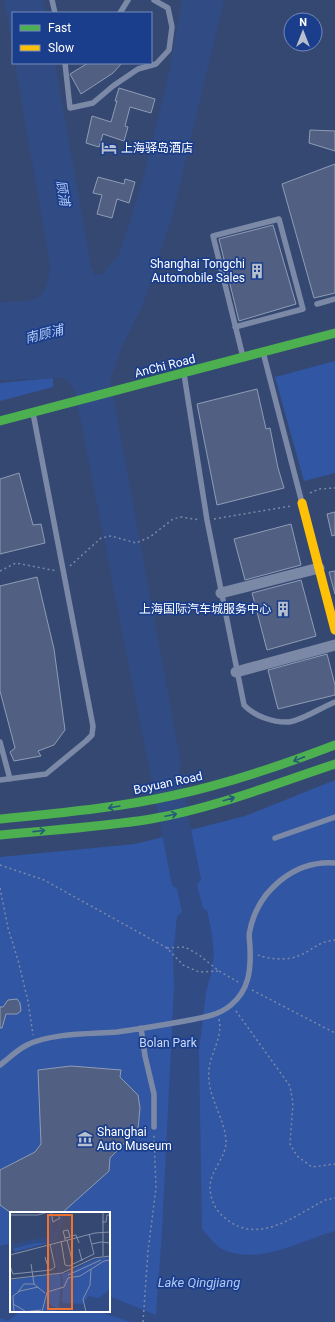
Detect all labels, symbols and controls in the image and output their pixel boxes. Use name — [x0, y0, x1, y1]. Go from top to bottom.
legend — [12, 12, 152, 64]
north arrow — [283, 12, 323, 52]
text: N — [299, 16, 307, 29]
text: Fast — [48, 21, 71, 35]
text: Slow — [48, 41, 74, 55]
hotel icon: 上海驿岛酒店 — [100, 139, 118, 157]
place label: 上海驿岛酒店 — [121, 141, 193, 155]
water label: 顾浦 — [53, 179, 73, 209]
place label: Shanghai Tongchi Automobile Sales — [150, 257, 245, 285]
building icon: Shanghai Tongchi Automobile Sales — [248, 262, 266, 280]
water label: 南顾浦 — [23, 322, 67, 346]
street label: AnChi Road — [133, 352, 197, 380]
building icon: 上海国际汽车城服务中心 — [274, 600, 292, 618]
place label: 上海国际汽车城服务中心 — [139, 602, 271, 616]
one-way arrow — [293, 755, 305, 763]
street label: Boyuan Road — [132, 769, 204, 797]
one-way arrow — [222, 795, 235, 802]
one-way arrow — [108, 803, 121, 811]
one-way arrow — [165, 810, 178, 818]
one-way arrow — [32, 827, 45, 835]
park label: Bolan Park — [139, 1036, 198, 1050]
place label: Shanghai Auto Museum — [97, 1125, 172, 1153]
museum icon: Shanghai Auto Museum — [76, 1130, 94, 1148]
inset map — [10, 1212, 110, 1312]
water label: Lake Qingjiang — [158, 1275, 240, 1290]

